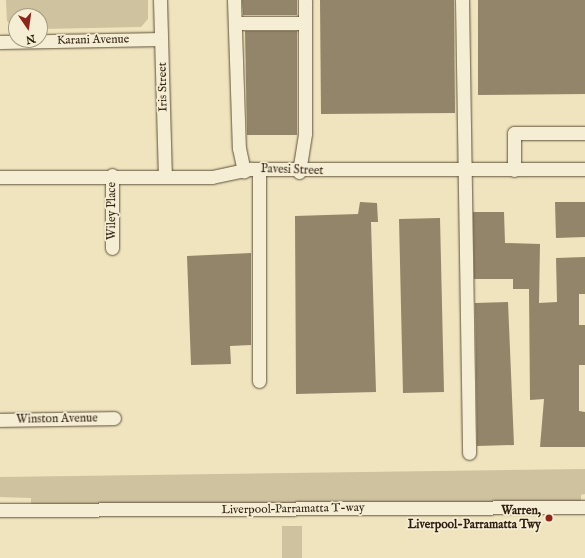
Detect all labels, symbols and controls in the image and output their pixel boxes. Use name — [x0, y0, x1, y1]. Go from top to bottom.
north arrow — [8, 8, 48, 48]
text: N — [24, 31, 37, 47]
street label: Karani Avenue — [57, 32, 129, 48]
street label: Iris Street — [155, 62, 171, 112]
street label: Pavesi Street — [260, 162, 324, 178]
street label: Wiley Place — [105, 182, 119, 240]
street label: Winston Avenue — [16, 411, 98, 427]
street label: Liverpool–Parramatta T-way — [221, 501, 365, 517]
place label: Warren, Liverpool-Parramatta Twy — [408, 504, 541, 532]
marker: Warren, Liverpool-Parramatta Twy — [544, 513, 554, 523]

